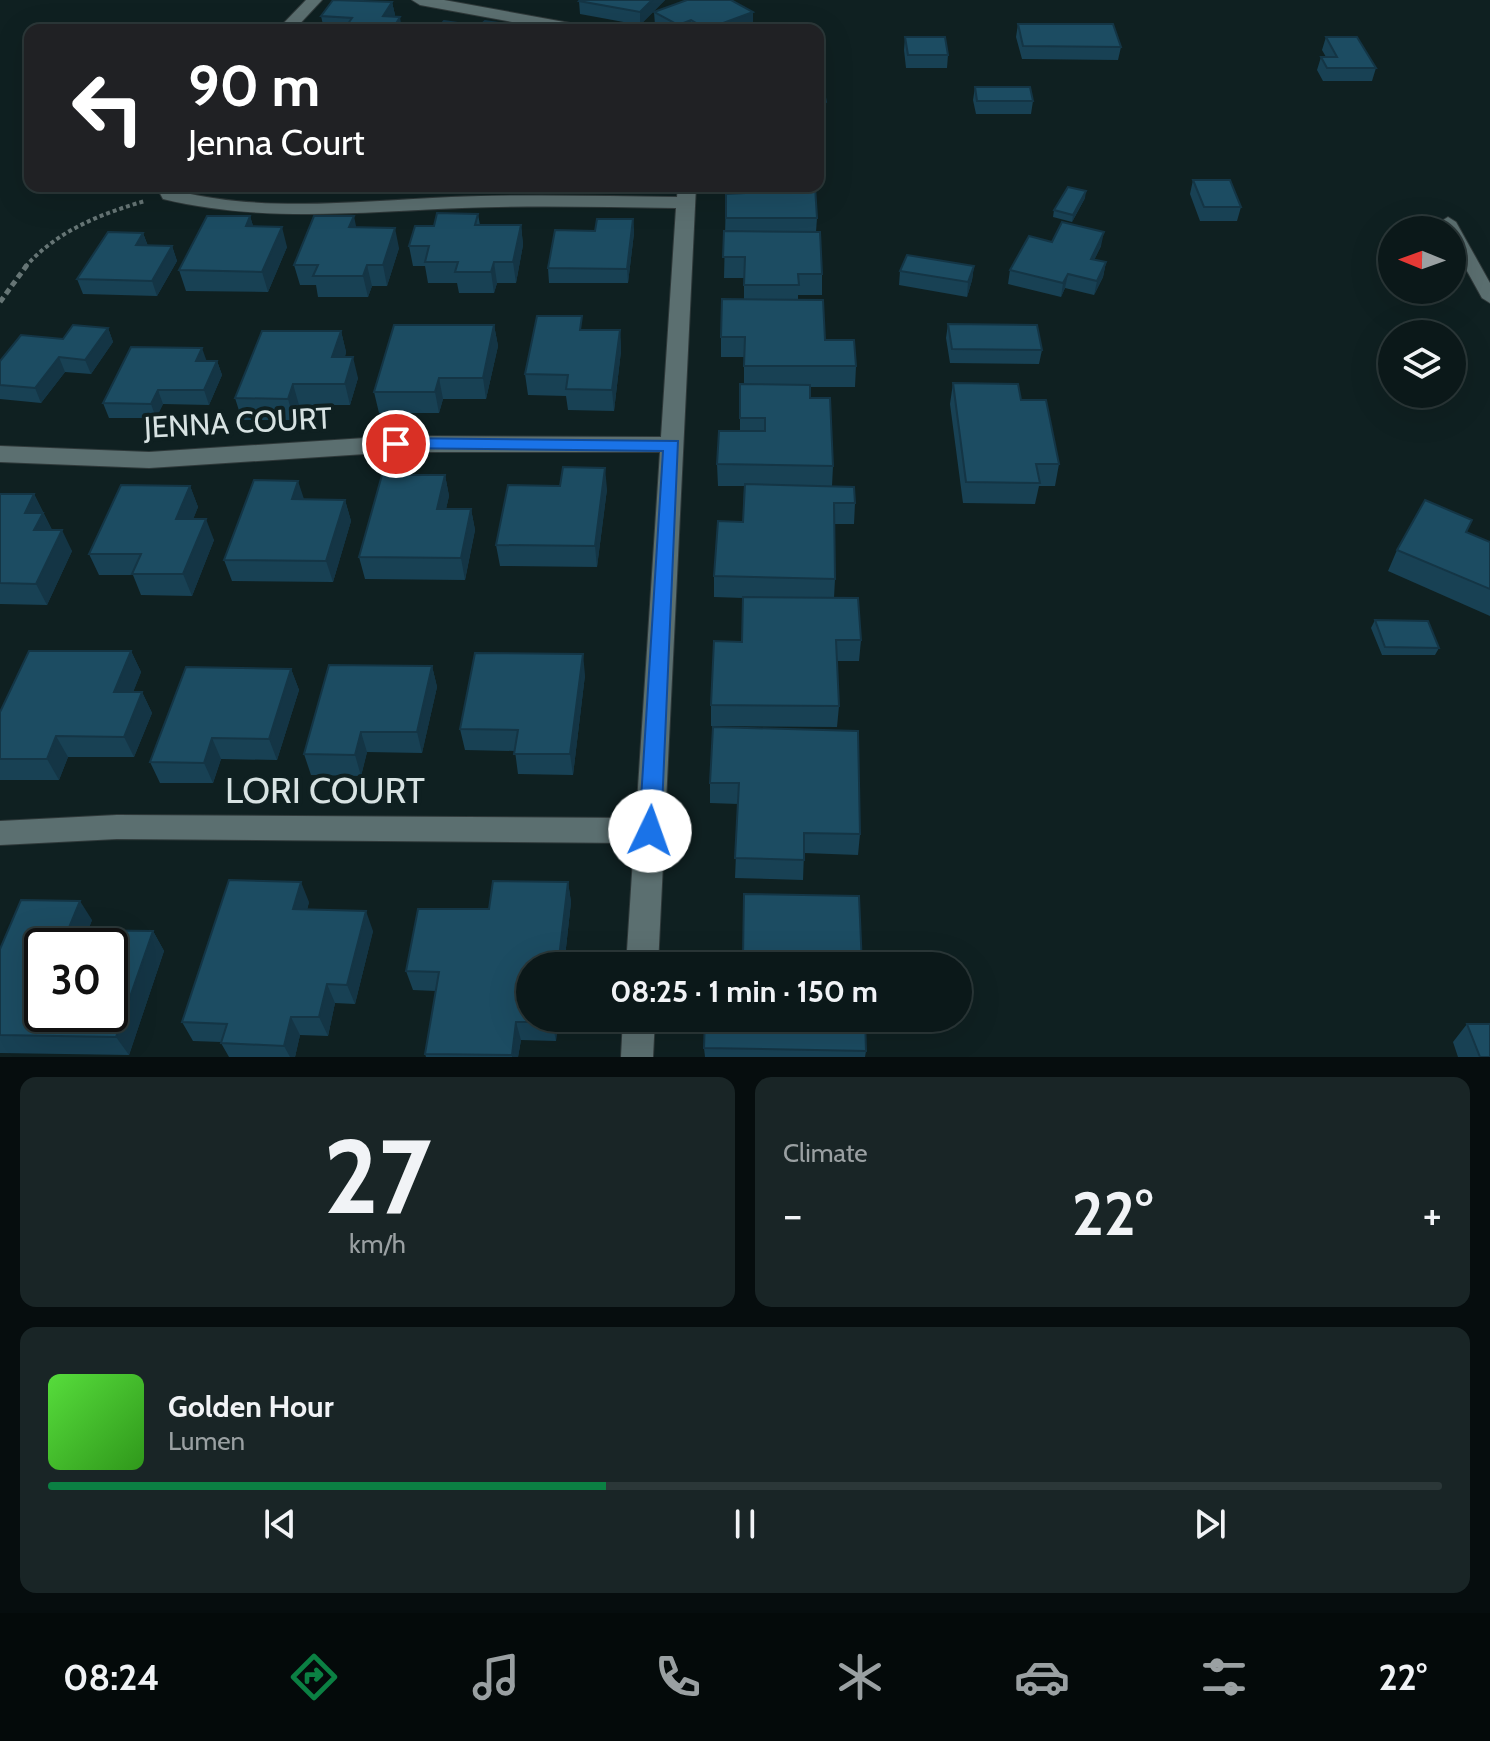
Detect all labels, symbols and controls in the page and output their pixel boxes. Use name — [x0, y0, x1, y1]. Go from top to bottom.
text: 90 m — [188, 52, 320, 120]
icon: left — [56, 56, 160, 160]
text: Jenna Court — [188, 120, 365, 164]
north arrow — [1378, 216, 1466, 304]
map controls — [1378, 216, 1466, 408]
button: layers — [1378, 320, 1466, 408]
street label: JENNA COURT — [142, 399, 333, 446]
pin — [362, 410, 430, 478]
icon: arrive — [374, 422, 418, 466]
street label: LORI COURT — [225, 768, 425, 812]
position arrow — [608, 789, 692, 873]
speed limit sign: 30 — [24, 928, 128, 1032]
text: 08:25 · 1 min · 150 m — [610, 973, 878, 1010]
text: 27 — [323, 1113, 432, 1239]
text: Climate — [783, 1137, 868, 1169]
text: 22° — [1072, 1177, 1153, 1250]
text: − — [783, 1188, 802, 1241]
text: + — [1423, 1188, 1442, 1241]
text: km/h — [349, 1228, 406, 1260]
text: Golden Hour — [168, 1388, 334, 1425]
text: Lumen — [168, 1425, 245, 1457]
icon: previous — [258, 1502, 302, 1546]
icon: pause — [723, 1502, 767, 1546]
icon: next — [1188, 1502, 1232, 1546]
icon: directions — [286, 1649, 342, 1705]
icon: music — [468, 1649, 524, 1705]
icon: phone — [650, 1649, 706, 1705]
icon: climate — [832, 1649, 888, 1705]
icon: car — [1014, 1649, 1070, 1705]
icon: filters — [1196, 1649, 1252, 1705]
text: 08:24 — [63, 1655, 160, 1699]
text: 22° — [1378, 1655, 1427, 1699]

